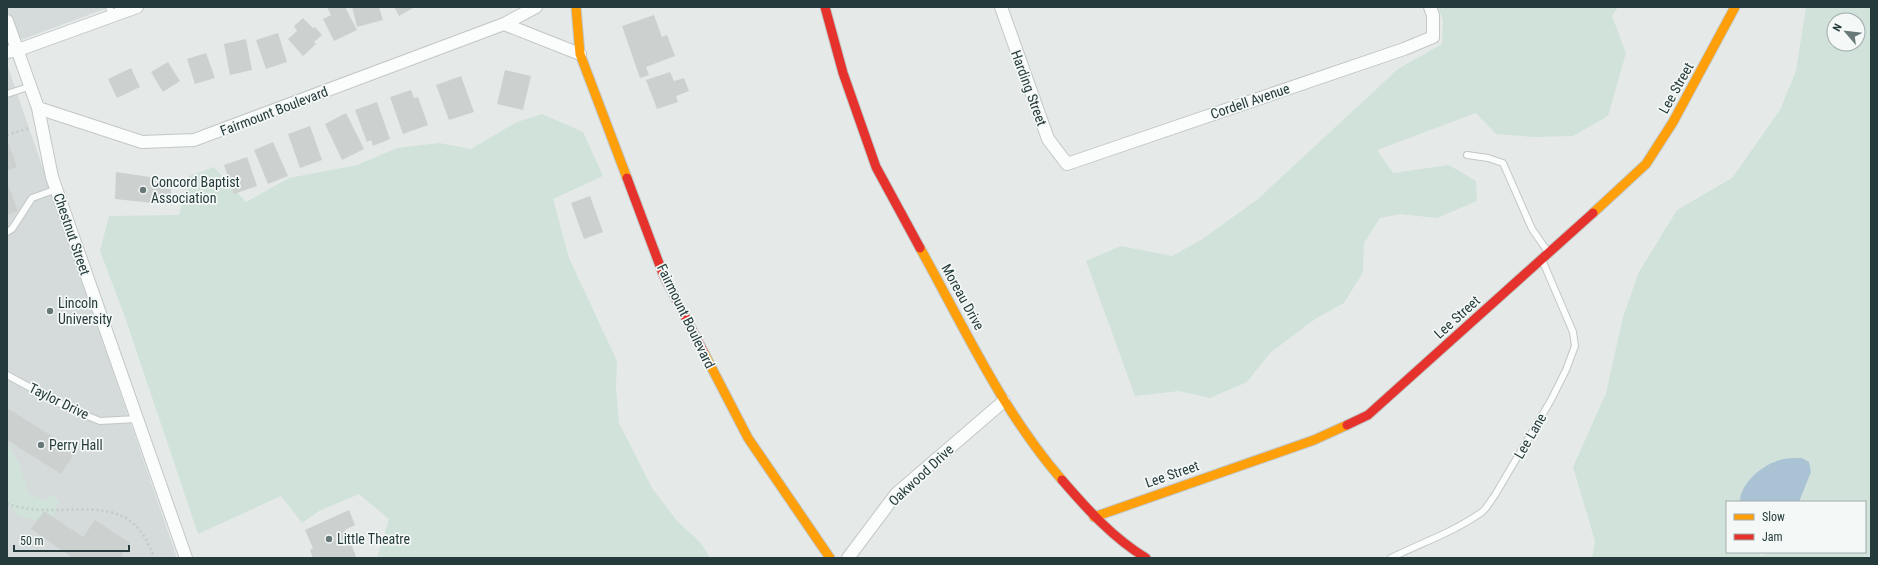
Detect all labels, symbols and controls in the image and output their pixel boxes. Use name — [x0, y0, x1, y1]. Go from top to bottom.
north arrow — [1826, 12, 1866, 52]
text: N — [1830, 21, 1845, 34]
street label: Harding Street — [1008, 48, 1050, 128]
street label: Lee Street — [1655, 60, 1697, 116]
street label: Cordell Avenue — [1208, 80, 1292, 122]
street label: Fairmount Boulevard — [218, 83, 330, 139]
place label: Concord Baptist Association — [151, 174, 240, 206]
marker: Concord Baptist Association — [138, 185, 148, 195]
street label: Chestnut Street — [51, 191, 93, 277]
street label: Fairmount Boulevard — [654, 261, 718, 371]
street label: Moreau Drive — [938, 261, 988, 333]
street label: Lee Street — [1431, 292, 1483, 342]
place label: Lincoln University — [58, 295, 112, 327]
marker: Lincoln University — [45, 306, 55, 316]
street label: Taylor Drive — [26, 380, 92, 423]
street label: Lee Lane — [1511, 410, 1550, 462]
place label: Perry Hall — [49, 437, 103, 453]
marker: Perry Hall — [36, 440, 46, 450]
street label: Oakwood Drive — [885, 441, 957, 509]
street label: Lee Street — [1143, 457, 1201, 491]
legend — [1726, 501, 1866, 553]
text: Slow — [1762, 510, 1785, 524]
scale bar — [14, 527, 129, 553]
text: Jam — [1762, 530, 1783, 544]
place label: Little Theatre — [337, 531, 410, 547]
text: 50 m — [20, 534, 44, 548]
marker: Little Theatre — [324, 534, 334, 544]

